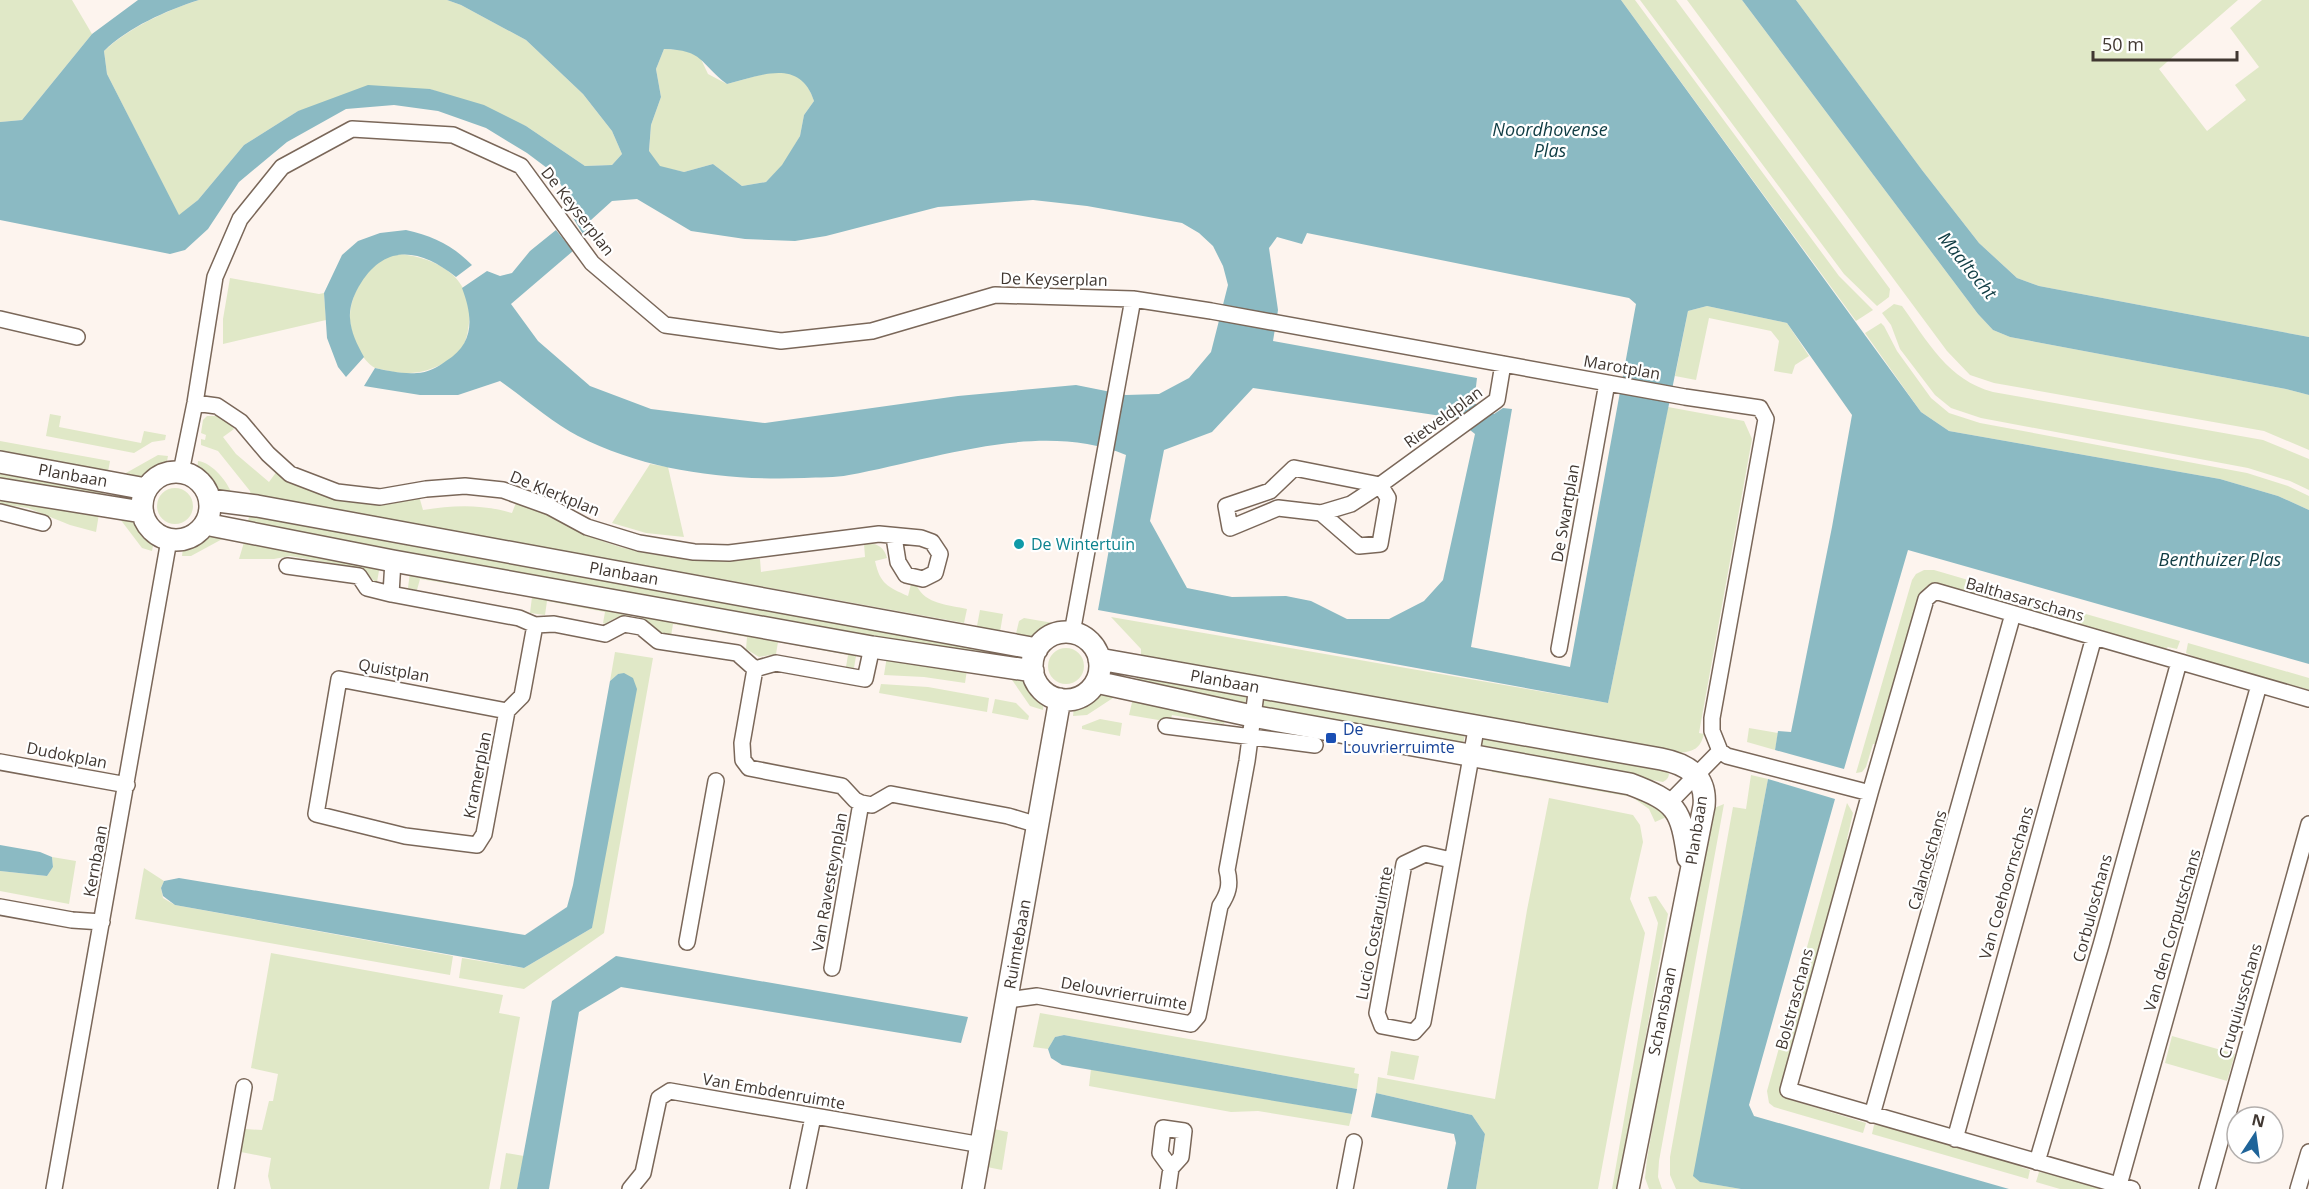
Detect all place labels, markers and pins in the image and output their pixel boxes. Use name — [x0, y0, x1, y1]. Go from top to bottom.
place label: De Wintertuin — [1031, 533, 1135, 555]
marker: De Wintertuin — [1012, 537, 1026, 551]
place label: De Louvrierruimte — [1343, 718, 1455, 758]
marker: De Louvrierruimte — [1324, 731, 1338, 745]

